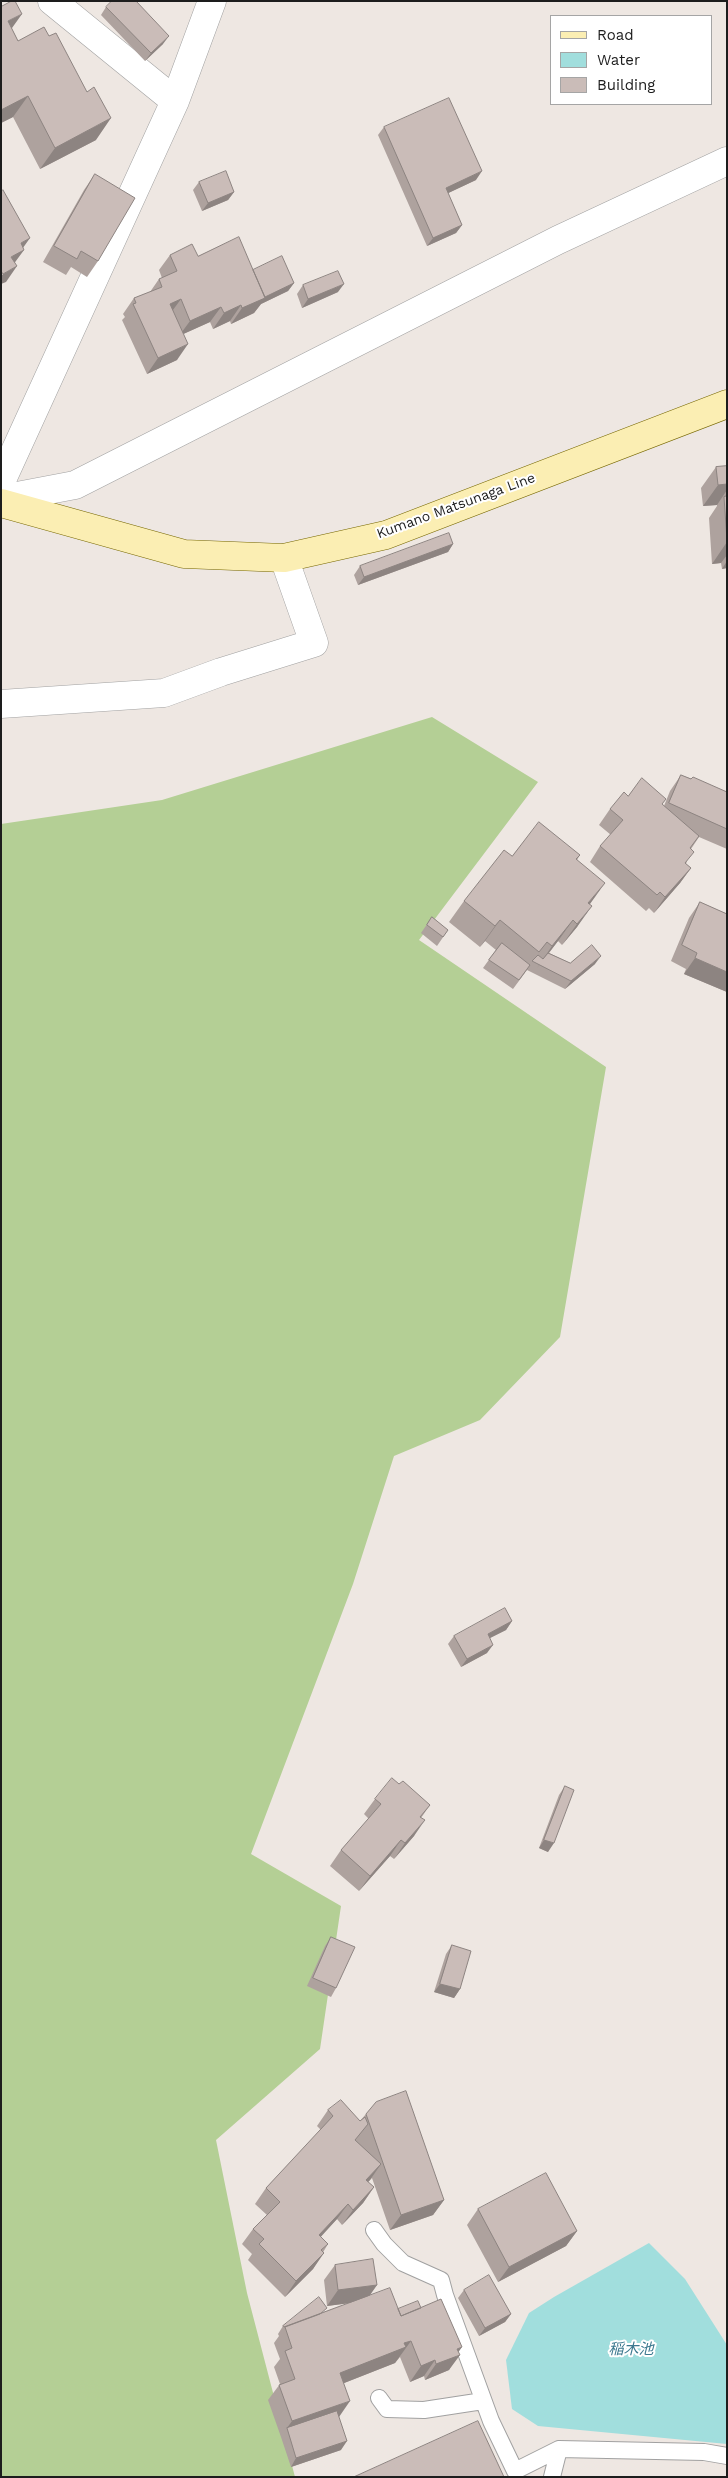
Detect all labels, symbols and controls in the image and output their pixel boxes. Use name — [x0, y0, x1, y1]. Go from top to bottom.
legend — [550, 15, 713, 105]
text: Road — [597, 26, 634, 44]
text: Water — [597, 51, 640, 69]
text: Building — [597, 76, 655, 94]
street label: Kumano Matsunaga Line — [374, 469, 538, 543]
water label: 稲木池 — [609, 2341, 653, 2359]

